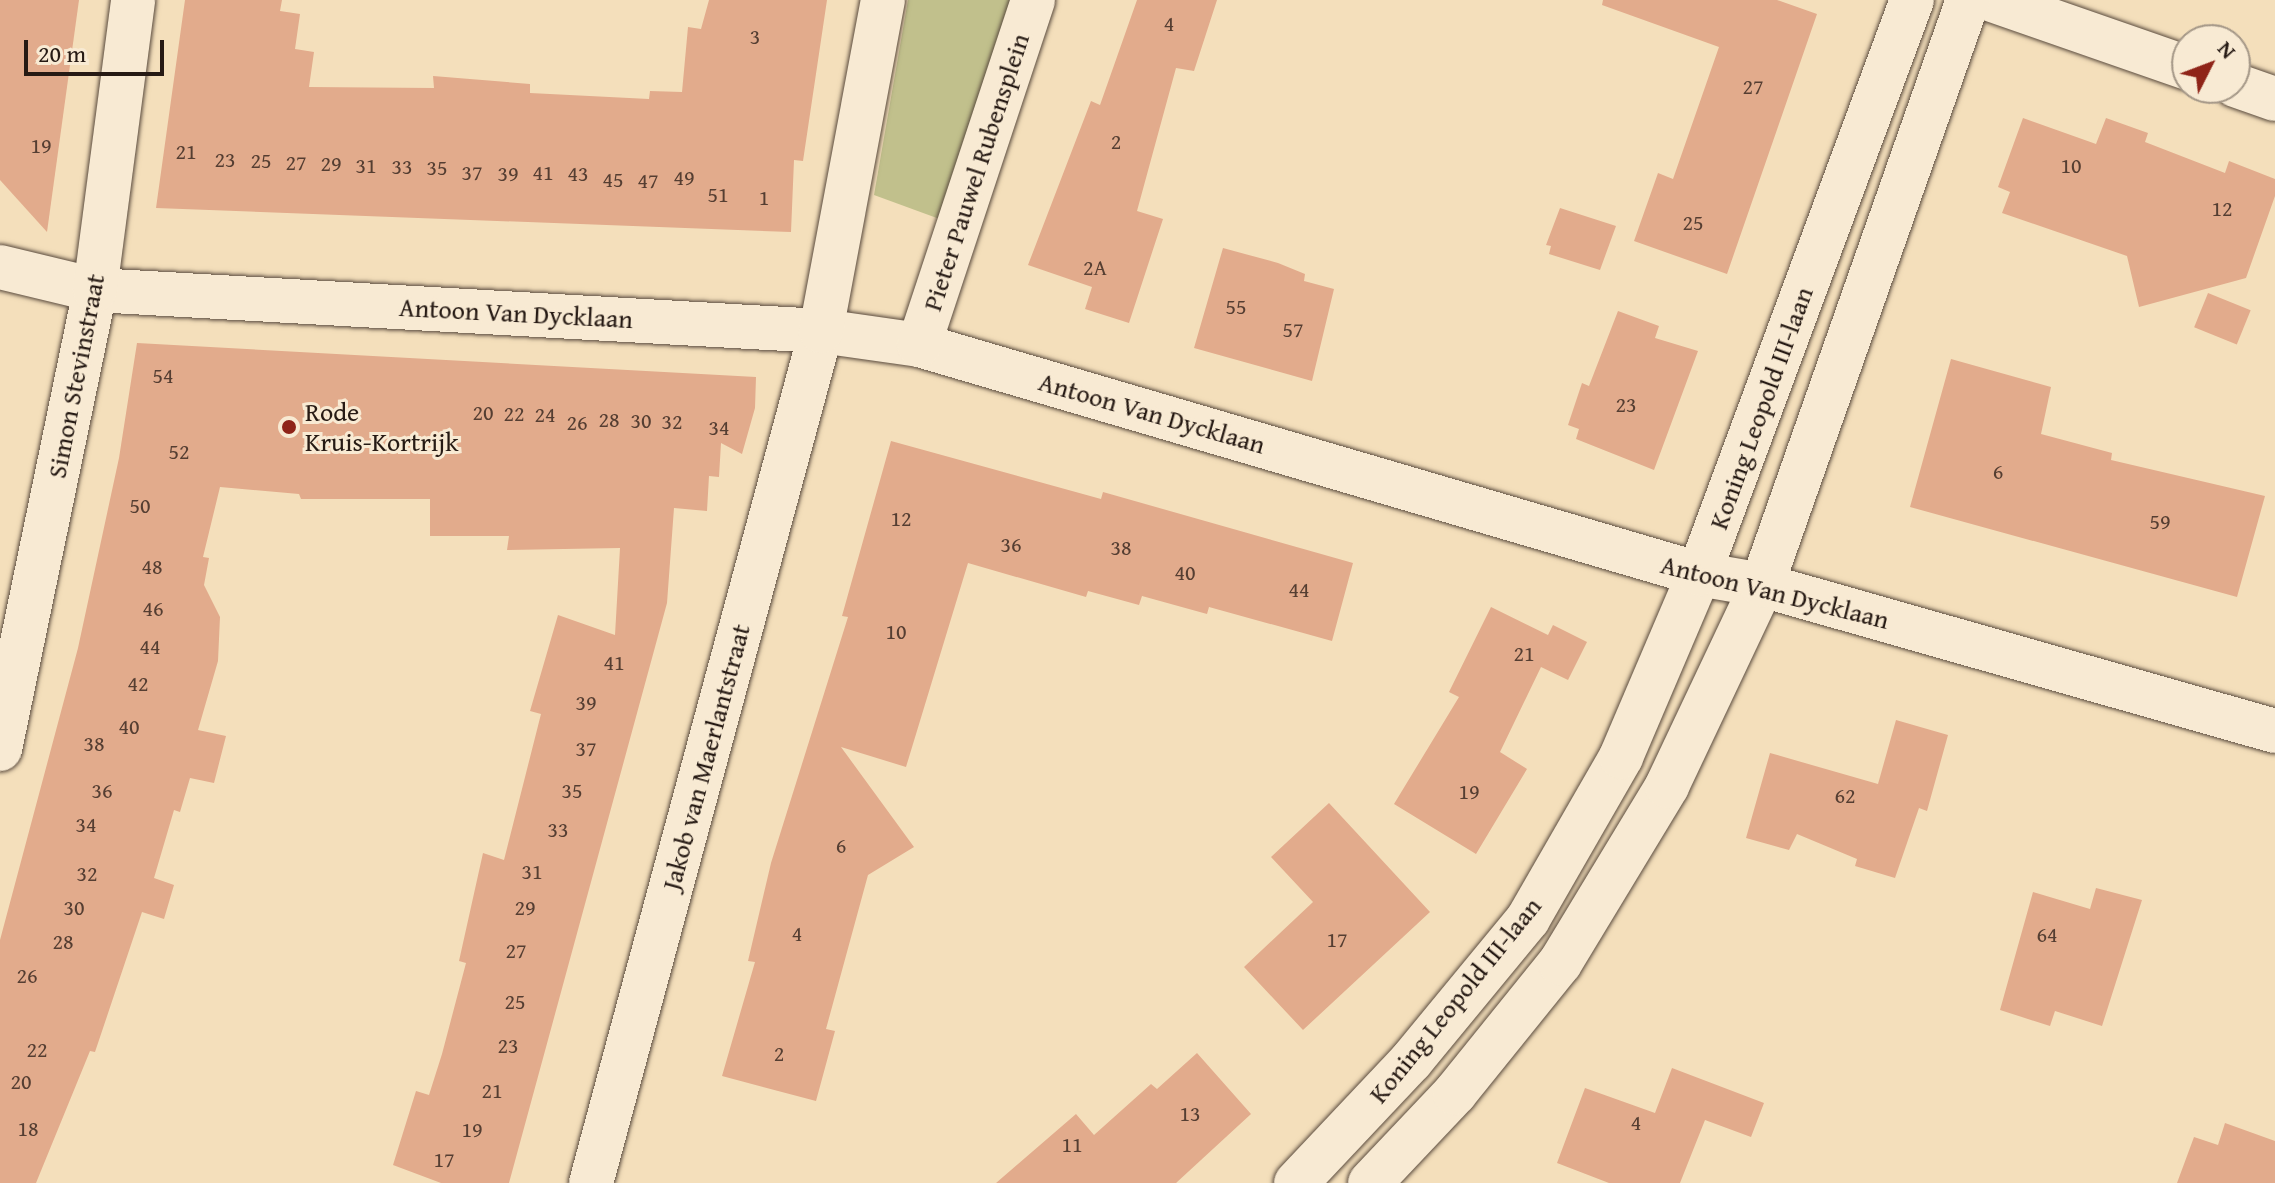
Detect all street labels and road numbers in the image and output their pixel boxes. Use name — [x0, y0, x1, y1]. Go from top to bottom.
street label: Pieter Pauwel Rubensplein — [916, 29, 1036, 315]
street label: Simon Stevinstraat — [41, 271, 111, 481]
street label: Koning Leopold III-laan — [1703, 283, 1819, 533]
street label: Antoon Van Dycklaan — [398, 291, 634, 335]
street label: Antoon Van Dycklaan — [1035, 366, 1269, 460]
street label: Antoon Van Dycklaan — [1658, 549, 1892, 635]
street label: Jakob van Maerlantstraat — [655, 621, 757, 893]
street label: Koning Leopold III-laan — [1362, 891, 1548, 1109]

